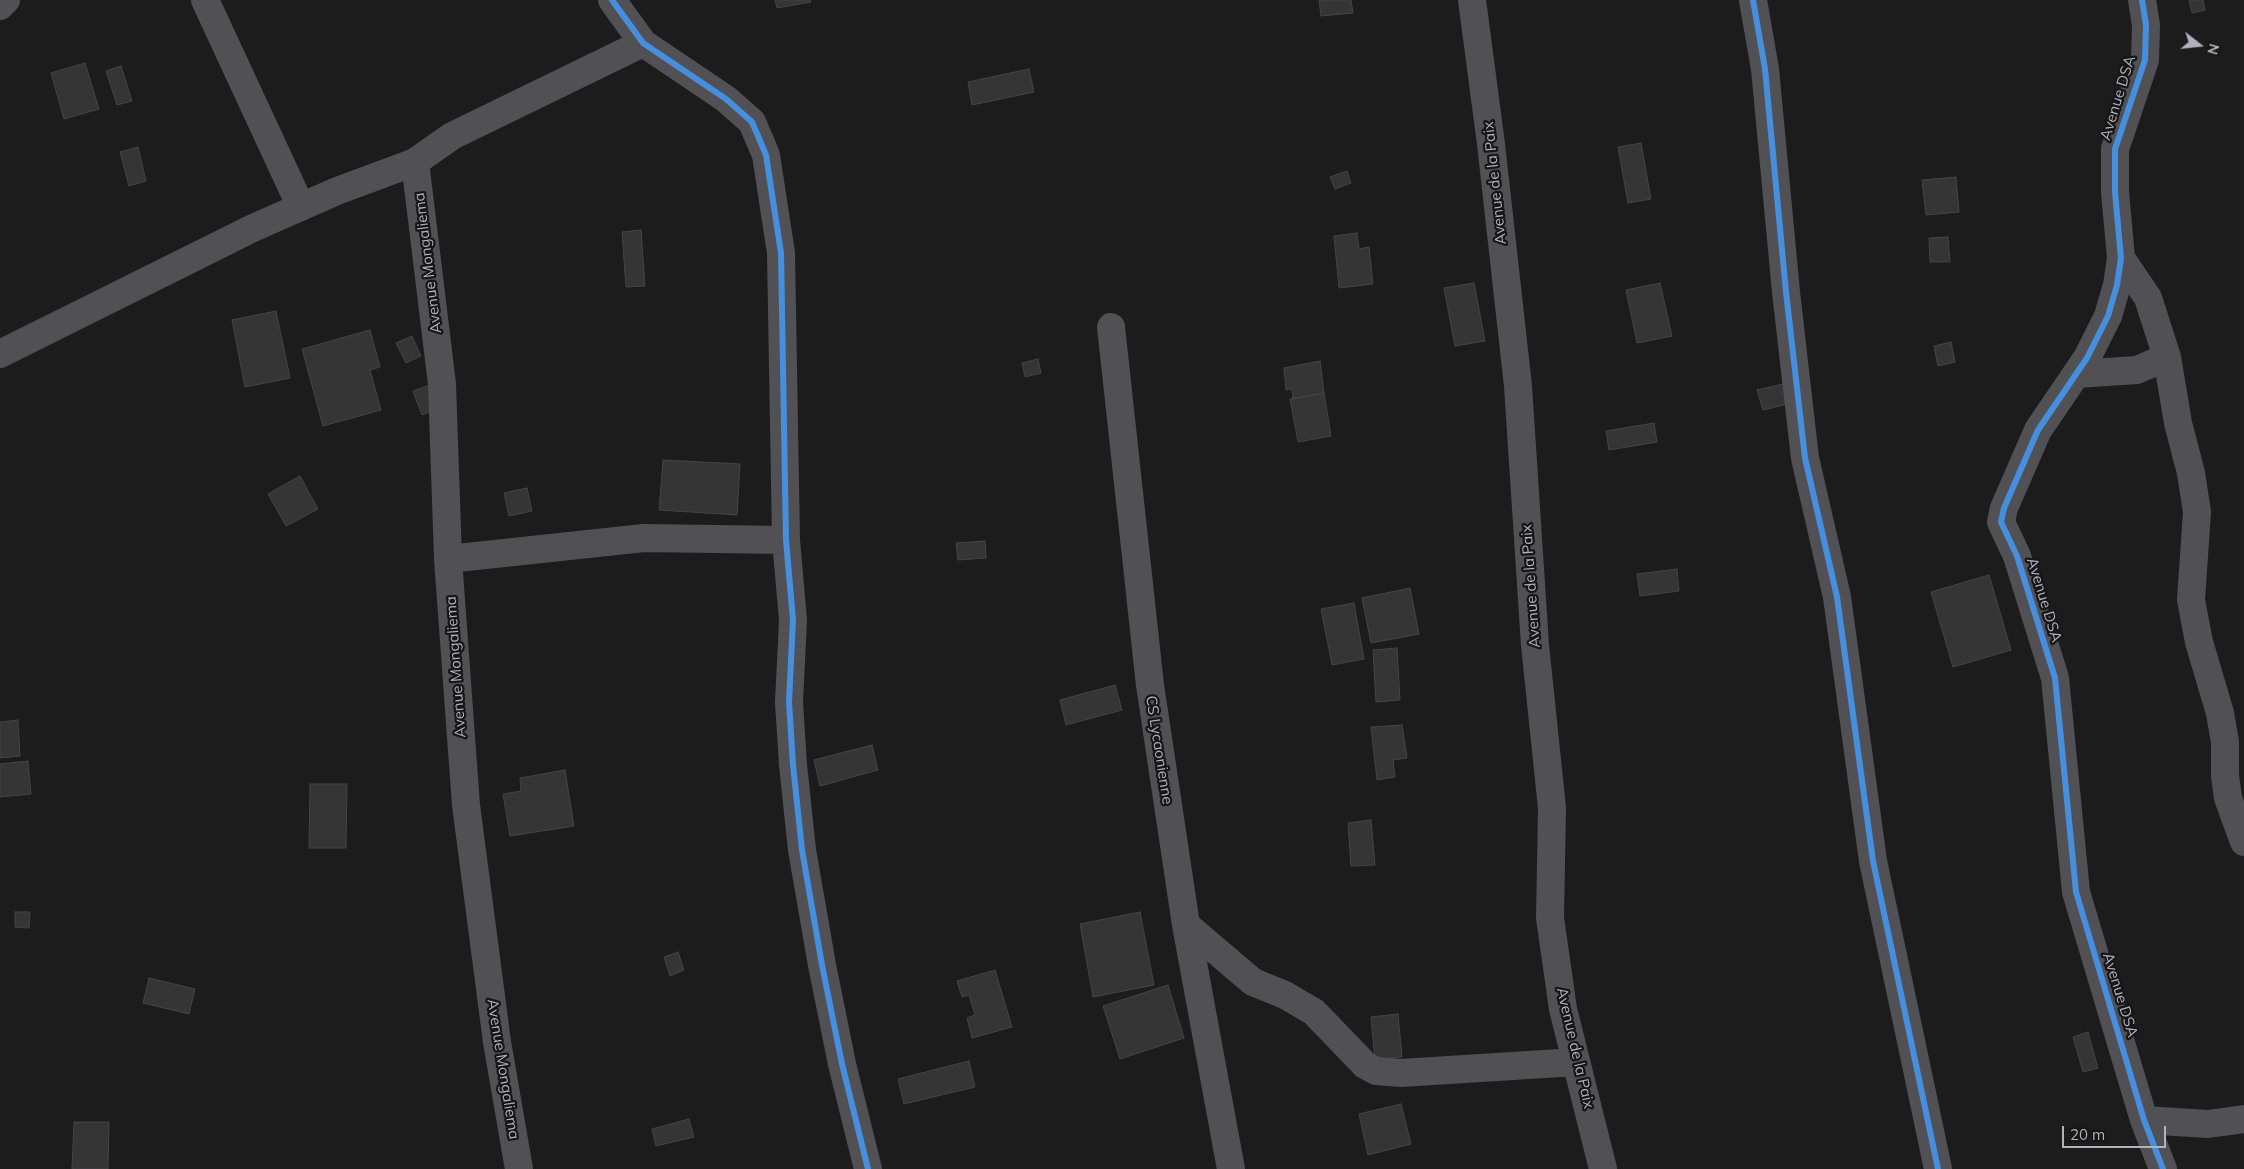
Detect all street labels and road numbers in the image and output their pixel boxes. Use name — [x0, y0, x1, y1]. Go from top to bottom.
street label: Avenue DSA — [2097, 53, 2139, 143]
street label: Avenue de la Paix — [1480, 121, 1510, 245]
street label: Avenue Mongaliema — [410, 191, 446, 335]
street label: Avenue de la Paix — [1518, 524, 1544, 648]
street label: Avenue DSA — [2023, 555, 2065, 645]
street label: Avenue Mongaliema — [442, 596, 470, 738]
street label: CS Lycaonienne — [1142, 694, 1176, 806]
street label: Avenue DSA — [2099, 950, 2141, 1040]
street label: Avenue de la Paix — [1552, 986, 1598, 1110]
street label: Avenue Mongaliema — [483, 998, 523, 1140]

